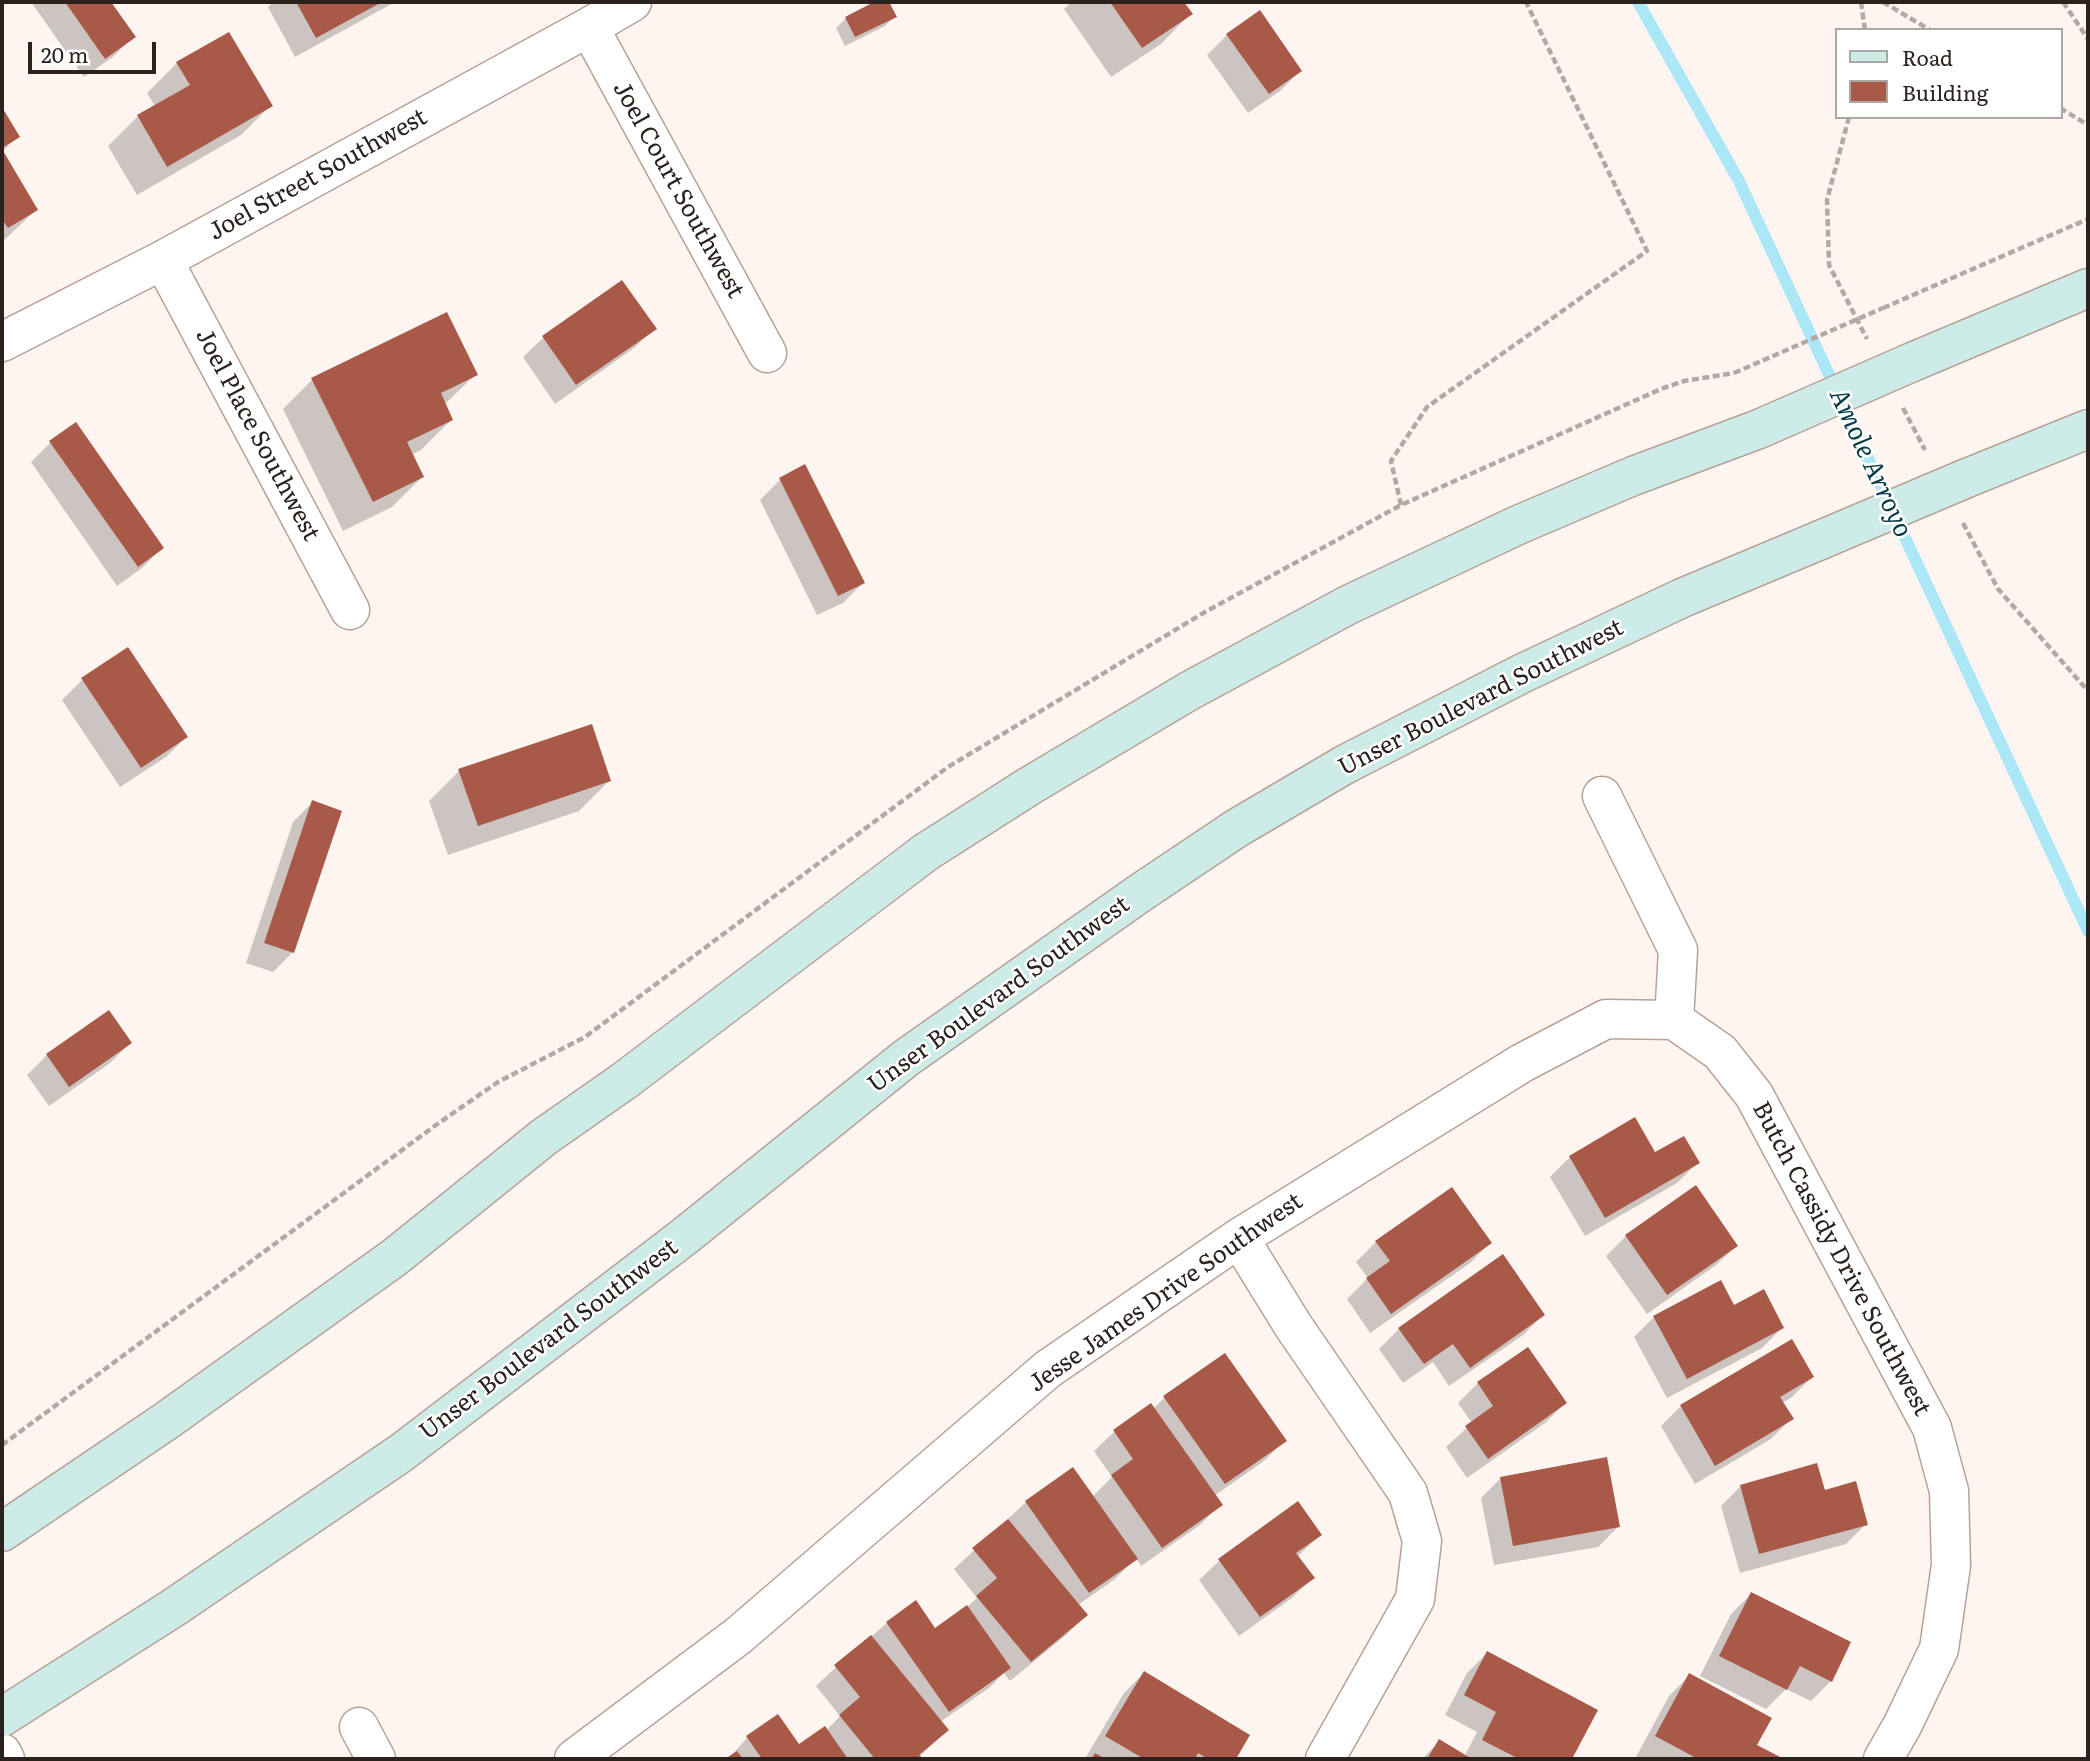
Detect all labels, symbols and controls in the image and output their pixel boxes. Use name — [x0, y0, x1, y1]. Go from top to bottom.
scale bar — [32, 28, 159, 72]
legend — [1834, 28, 2062, 119]
text: 20 m — [41, 38, 88, 69]
text: Road — [1902, 41, 1953, 72]
text: Building — [1902, 76, 1988, 107]
street label: Joel Court Southwest — [606, 77, 750, 303]
street label: Joel Street Southwest — [204, 103, 432, 247]
street label: Joel Place Southwest — [189, 324, 325, 546]
water label: Amole Arroyo — [1822, 383, 1918, 543]
street label: Unser Boulevard Southwest — [1334, 613, 1628, 783]
street label: Unser Boulevard Southwest — [863, 890, 1135, 1100]
street label: Butch Cassidy Drive Southwest — [1746, 1097, 1936, 1421]
street label: Jesse James Drive Southwest — [1024, 1187, 1308, 1399]
street label: Unser Boulevard Southwest — [414, 1233, 684, 1447]

